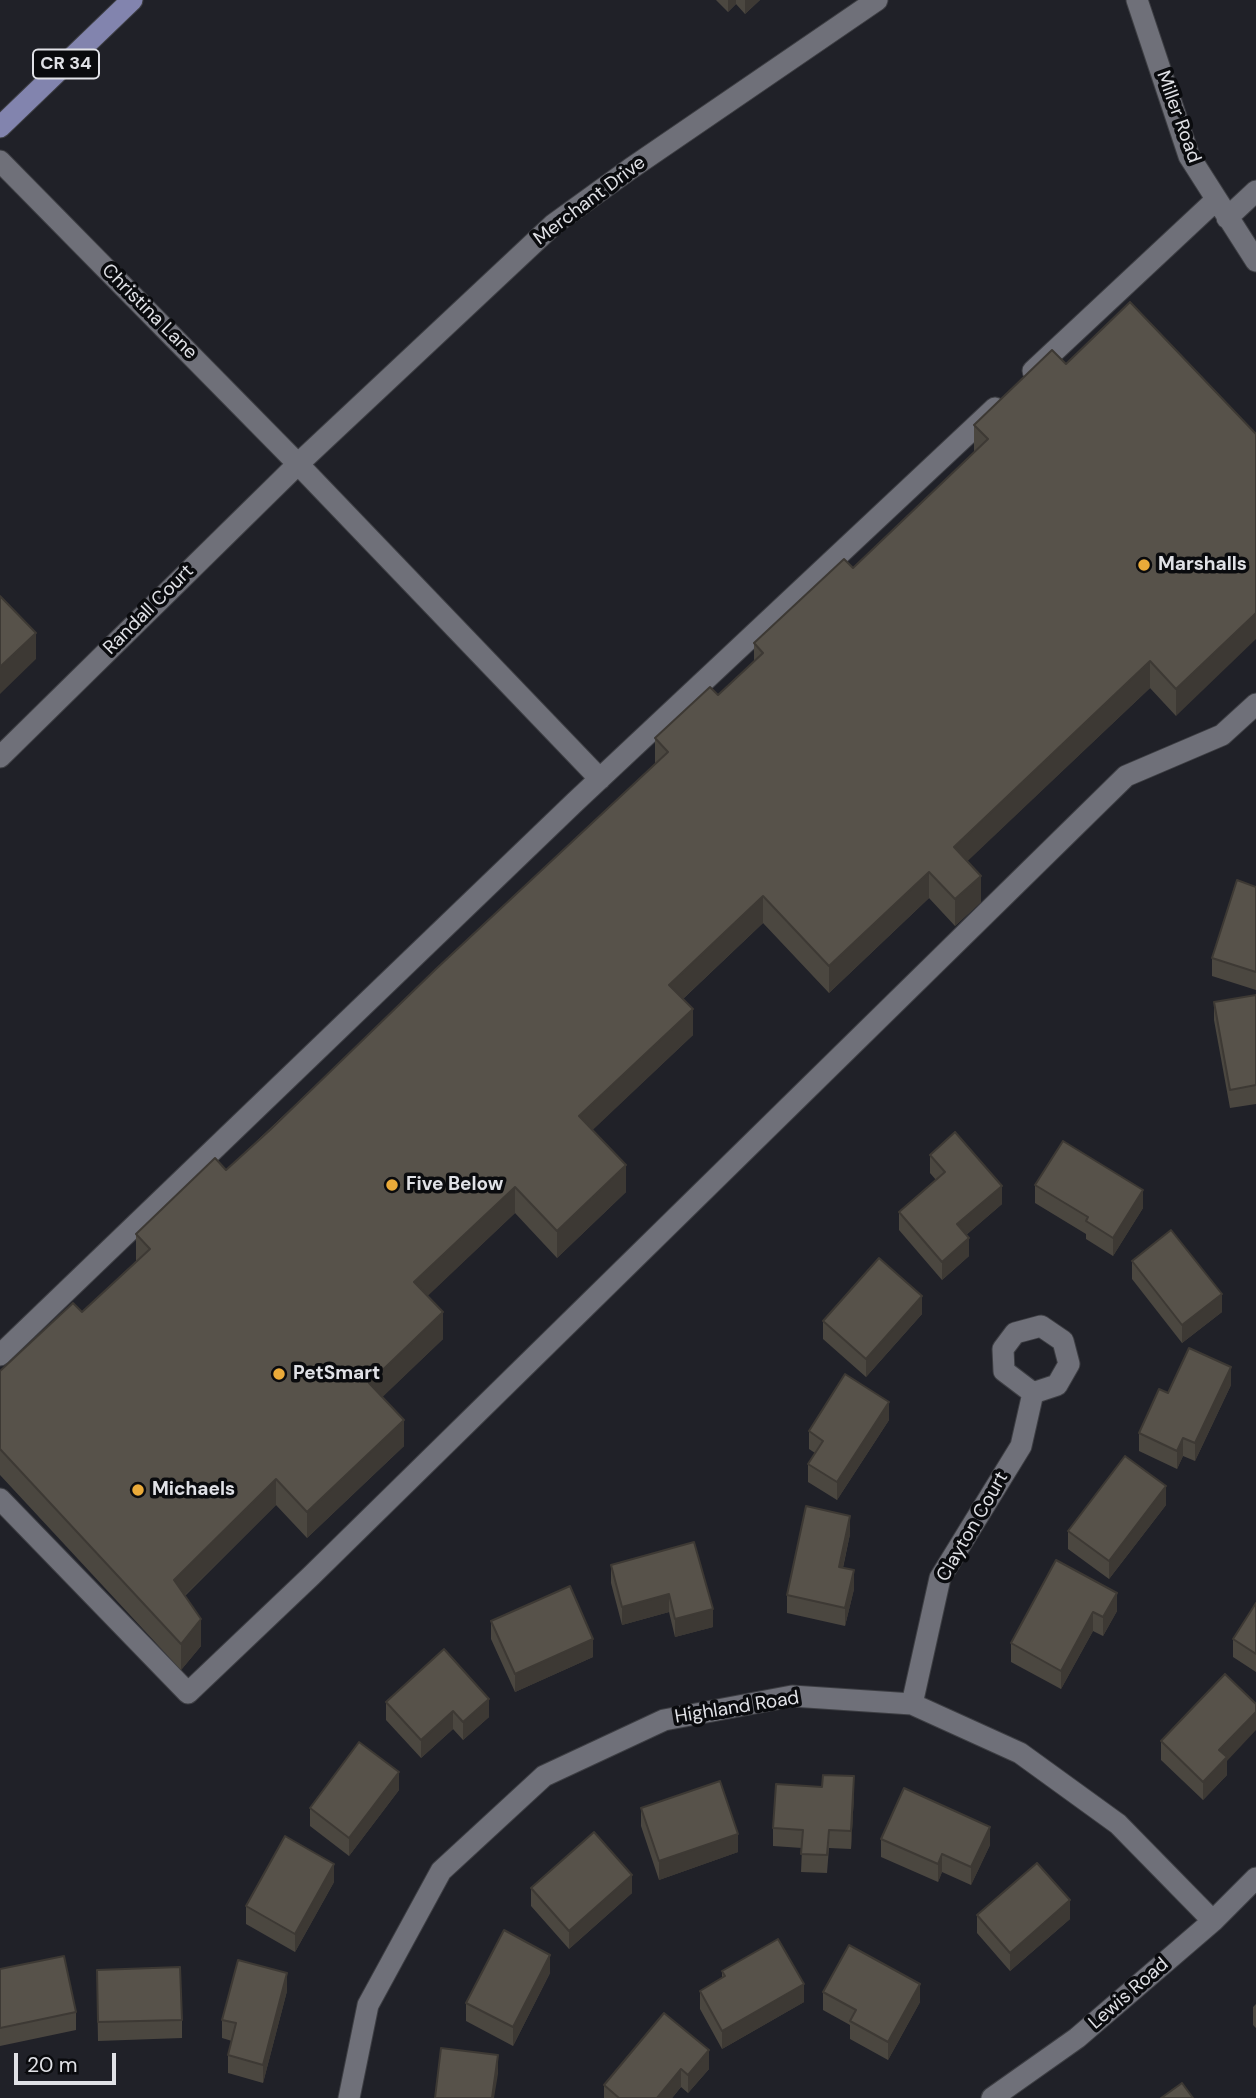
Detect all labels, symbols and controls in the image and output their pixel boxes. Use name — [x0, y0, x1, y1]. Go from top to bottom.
road number: CR 34 — [33, 50, 99, 78]
street label: Miller Road — [1151, 68, 1205, 166]
street label: Merchant Drive — [530, 152, 650, 250]
street label: Christina Lane — [97, 260, 201, 364]
place label: Marshalls — [1158, 554, 1247, 576]
marker: Marshalls — [1136, 557, 1152, 573]
street label: Randall Court — [99, 560, 199, 660]
place label: Five Below — [406, 1174, 503, 1196]
marker: Five Below — [384, 1177, 400, 1193]
place label: PetSmart — [293, 1363, 380, 1385]
marker: PetSmart — [271, 1366, 287, 1382]
street label: Clayton Court — [932, 1468, 1014, 1586]
place label: Michaels — [152, 1479, 235, 1501]
marker: Michaels — [130, 1482, 146, 1498]
street label: Highland Road — [673, 1687, 801, 1729]
street label: Lewis Road — [1085, 1953, 1173, 2035]
scale bar — [18, 2038, 119, 2082]
text: 20 m — [27, 2051, 78, 2079]

